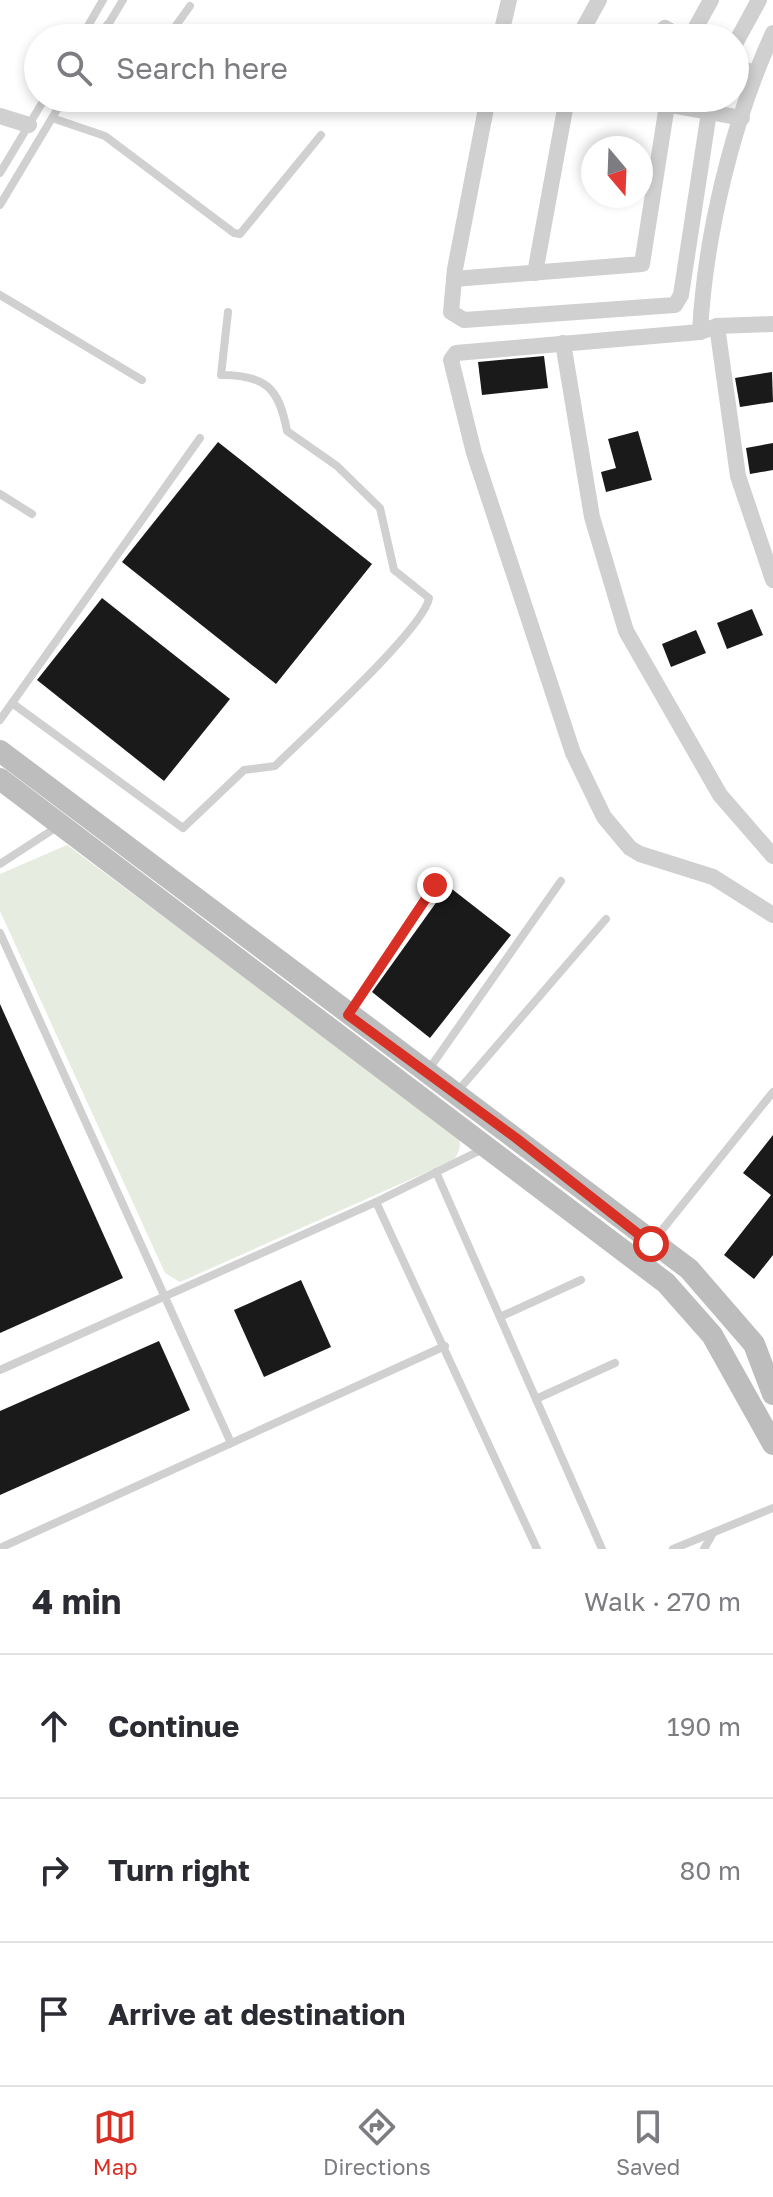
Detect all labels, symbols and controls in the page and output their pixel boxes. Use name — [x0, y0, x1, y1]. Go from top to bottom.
search box — [24, 24, 749, 112]
icon: search — [52, 46, 96, 90]
text: Search here — [116, 50, 288, 86]
north arrow — [581, 136, 653, 208]
route end — [417, 867, 453, 903]
route start — [633, 1226, 669, 1262]
text: 4 min — [32, 1581, 121, 1621]
text: Walk · 270 m — [584, 1586, 741, 1617]
icon: ahead — [32, 1704, 76, 1748]
text: Continue — [108, 1708, 239, 1744]
text: 190 m — [667, 1711, 741, 1742]
icon: right — [32, 1848, 76, 1892]
text: Turn right — [108, 1852, 250, 1888]
text: 80 m — [680, 1855, 741, 1886]
icon: arrive — [32, 1992, 76, 2036]
text: Arrive at destination — [108, 1996, 405, 2032]
tab: Map — [93, 2105, 138, 2180]
tab: Directions — [323, 2105, 431, 2180]
tab: Saved — [616, 2105, 680, 2180]

